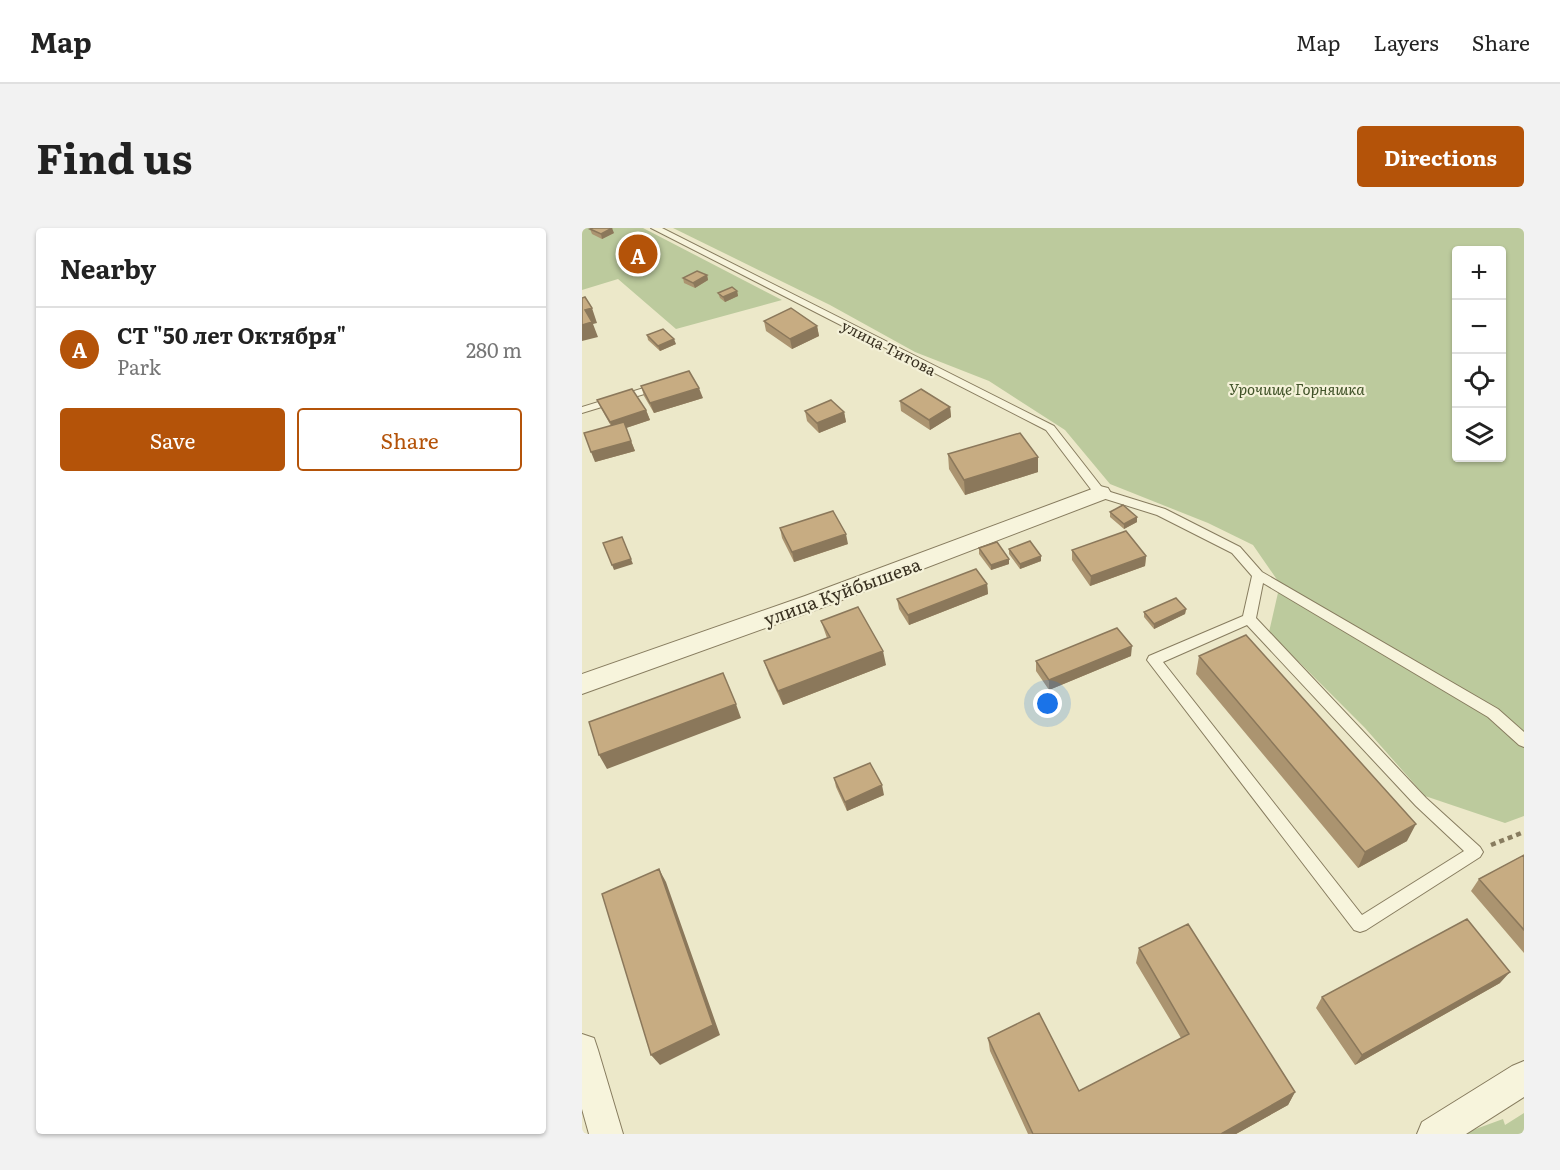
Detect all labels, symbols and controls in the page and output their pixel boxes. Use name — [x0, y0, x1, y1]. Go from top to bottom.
text: Map — [30, 20, 92, 62]
text: Map — [1296, 26, 1341, 57]
text: Layers — [1374, 26, 1439, 57]
text: Share — [1472, 26, 1530, 57]
text: Find us — [36, 125, 193, 187]
button: Directions — [1357, 126, 1524, 187]
pin: A — [618, 231, 658, 276]
map controls — [1452, 246, 1506, 462]
button: + — [1452, 246, 1506, 300]
text: Nearby — [60, 248, 156, 287]
button: − — [1452, 300, 1506, 354]
street label: улица Титова — [838, 313, 941, 381]
text: СТ "50 лет Октября" — [117, 318, 346, 351]
text: A — [72, 334, 87, 364]
text: 280 m — [466, 334, 522, 364]
text: Park — [117, 351, 161, 381]
button: locate — [1452, 354, 1506, 408]
park label: Урочище Горняшка — [1229, 377, 1365, 400]
button: Save — [60, 408, 285, 471]
button: Share — [297, 408, 522, 471]
button: layers — [1452, 408, 1506, 462]
street label: улица Куйбышева — [760, 550, 925, 632]
your location — [1033, 689, 1062, 718]

